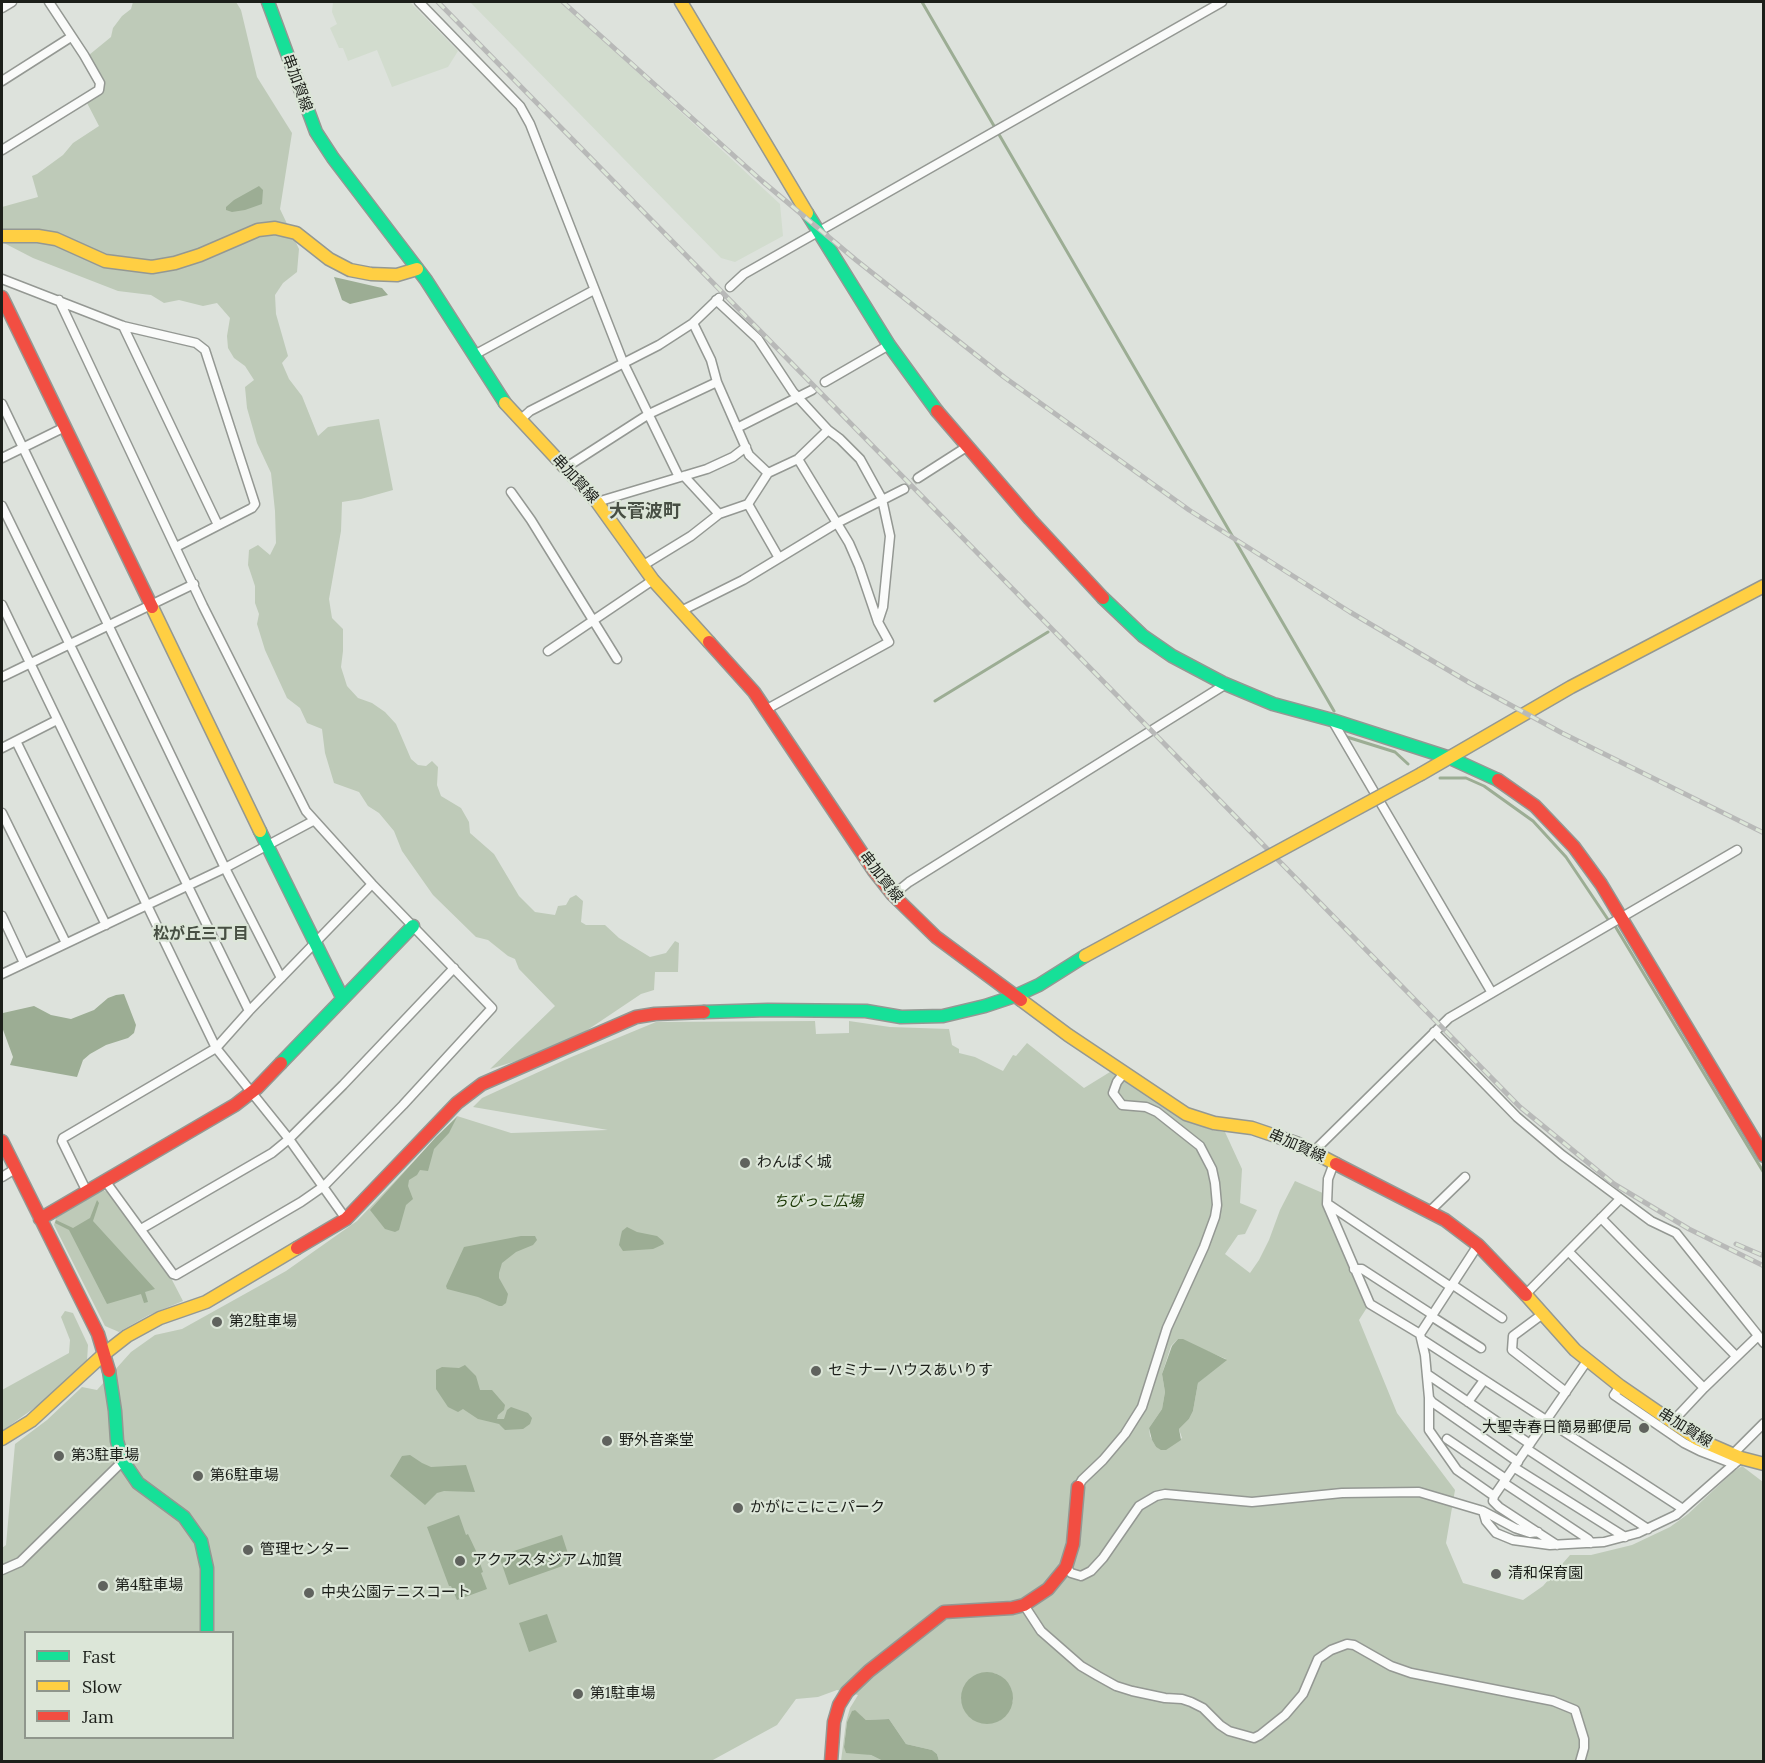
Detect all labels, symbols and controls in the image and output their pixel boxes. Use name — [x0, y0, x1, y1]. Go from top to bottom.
street label: 串加賀線 — [278, 52, 316, 114]
street label: 串加賀線 — [548, 451, 602, 507]
district label: 大菅波町 — [609, 501, 681, 523]
street label: 串加賀線 — [855, 848, 907, 906]
district label: 松が丘三丁目 — [153, 924, 249, 944]
street label: 串加賀線 — [1266, 1126, 1328, 1166]
place label: わんぱく城 — [757, 1154, 832, 1172]
marker: わんぱく城 — [738, 1156, 752, 1170]
park label: ちびっこ広場 — [773, 1193, 863, 1211]
place label: 第2駐車場 — [229, 1313, 297, 1331]
marker: 第2駐車場 — [210, 1315, 224, 1329]
place label: セミナーハウスあいりす — [828, 1362, 993, 1380]
marker: セミナーハウスあいりす — [809, 1364, 823, 1378]
street label: 串加賀線 — [1655, 1404, 1715, 1452]
place label: 大聖寺春日簡易郵便局 — [1482, 1419, 1632, 1437]
marker: 大聖寺春日簡易郵便局 — [1637, 1421, 1651, 1435]
place label: 野外音楽堂 — [619, 1432, 694, 1450]
marker: 野外音楽堂 — [600, 1434, 614, 1448]
place label: 第3駐車場 — [71, 1447, 139, 1465]
marker: 第3駐車場 — [52, 1449, 66, 1463]
place label: 第6駐車場 — [210, 1467, 279, 1485]
marker: 第6駐車場 — [191, 1469, 205, 1483]
place label: かがにこにこパーク — [750, 1499, 885, 1517]
marker: かがにこにこパーク — [731, 1501, 745, 1515]
place label: 管理センター — [260, 1541, 350, 1559]
marker: 管理センター — [241, 1543, 255, 1557]
place label: アクアスタジアム加賀 — [472, 1552, 622, 1570]
marker: アクアスタジアム加賀 — [453, 1554, 467, 1568]
place label: 清和保育園 — [1508, 1565, 1583, 1583]
marker: 清和保育園 — [1489, 1567, 1503, 1581]
place label: 第4駐車場 — [115, 1577, 183, 1595]
marker: 第4駐車場 — [96, 1579, 110, 1593]
place label: 中央公園テニスコート — [321, 1584, 471, 1602]
marker: 中央公園テニスコート — [302, 1586, 316, 1600]
legend — [24, 1631, 234, 1739]
text: Fast — [82, 1645, 116, 1668]
text: Slow — [82, 1675, 122, 1698]
place label: 第1駐車場 — [590, 1685, 655, 1703]
marker: 第1駐車場 — [571, 1687, 585, 1701]
text: Jam — [82, 1705, 114, 1728]

